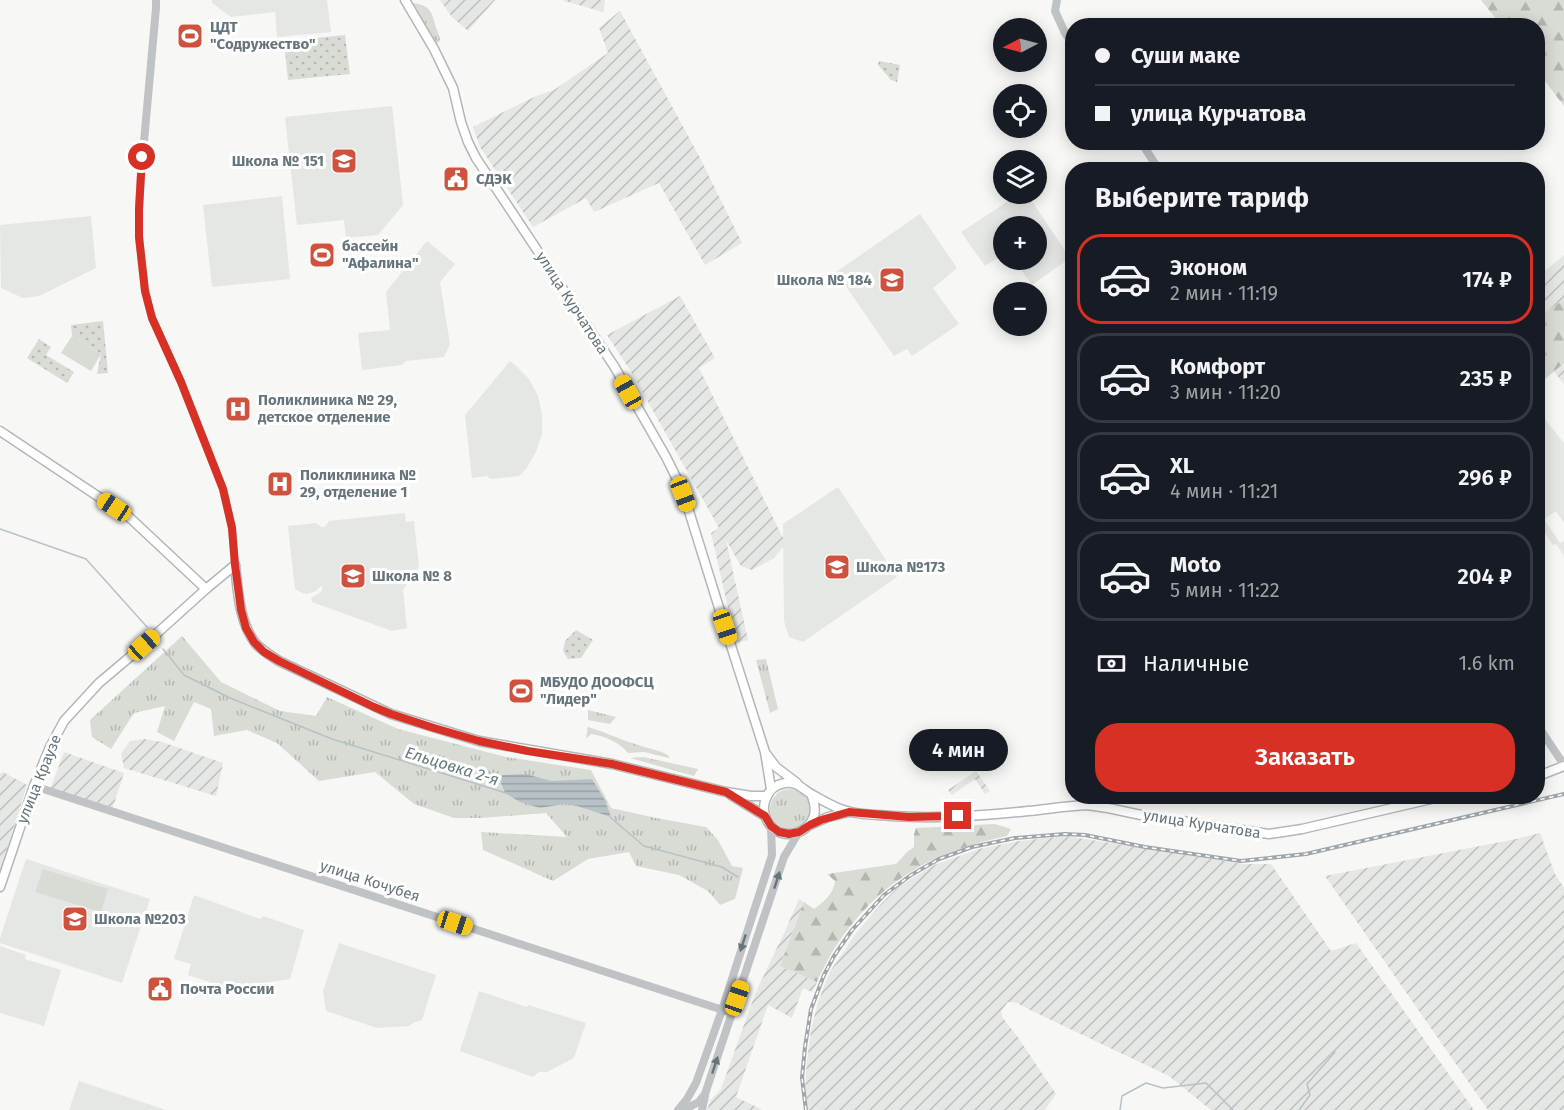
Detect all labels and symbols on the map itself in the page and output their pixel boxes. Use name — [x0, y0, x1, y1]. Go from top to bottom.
place label: ЦДТ "Содружество" — [210, 18, 316, 53]
north arrow — [993, 18, 1047, 72]
sports icon: ЦДТ "Содружество" — [175, 21, 205, 51]
route start — [128, 143, 155, 170]
school or university icon: Школа № 151 — [329, 146, 359, 176]
place label: Школа № 151 — [232, 152, 324, 170]
public building icon: СДЭК — [441, 164, 471, 194]
place label: СДЭК — [476, 170, 512, 188]
place label: бассейн "Афалина" — [342, 237, 419, 272]
sports icon: бассейн "Афалина" — [307, 240, 337, 270]
street label: улица Курчатова — [532, 248, 612, 358]
school or university icon: Школа № 184 — [877, 265, 907, 295]
place label: Школа № 184 — [777, 271, 873, 289]
car — [611, 372, 645, 412]
place label: Поликлиника № 29, детское отделение — [258, 391, 398, 426]
hospital icon: Поликлиника № 29, детское отделение — [223, 394, 253, 424]
place label: Поликлиника № 29, отделение 1 — [300, 466, 416, 501]
hospital icon: Поликлиника № 29, отделение 1 — [265, 469, 295, 499]
car — [668, 474, 698, 514]
car — [94, 490, 134, 524]
school or university icon: Школа №173 — [822, 552, 852, 582]
place label: Школа №173 — [856, 558, 945, 576]
school or university icon: Школа № 8 — [338, 561, 368, 591]
place label: Школа № 8 — [372, 567, 452, 585]
car — [711, 607, 739, 647]
car — [125, 626, 163, 664]
place label: МБУДО ДООФСЦ "Лидер" — [540, 673, 654, 708]
sports icon: МБУДО ДООФСЦ "Лидер" — [506, 676, 536, 706]
callout: 4 мин — [908, 729, 1008, 771]
street label: улица Краузе — [13, 732, 65, 826]
water label: Ельцовка 2-я — [403, 743, 501, 789]
route end — [944, 802, 971, 829]
street label: улица Курчатова — [1142, 806, 1262, 842]
street label: улица Кочубея — [318, 856, 422, 906]
one-way arrow — [772, 871, 782, 889]
school or university icon: Школа №203 — [60, 904, 90, 934]
car — [435, 909, 475, 937]
place label: Школа №203 — [94, 910, 186, 928]
one-way arrow — [738, 934, 748, 952]
public building icon: Почта России — [145, 974, 175, 1004]
car — [723, 978, 751, 1018]
place label: Почта России — [180, 980, 274, 998]
one-way arrow — [711, 1056, 720, 1074]

